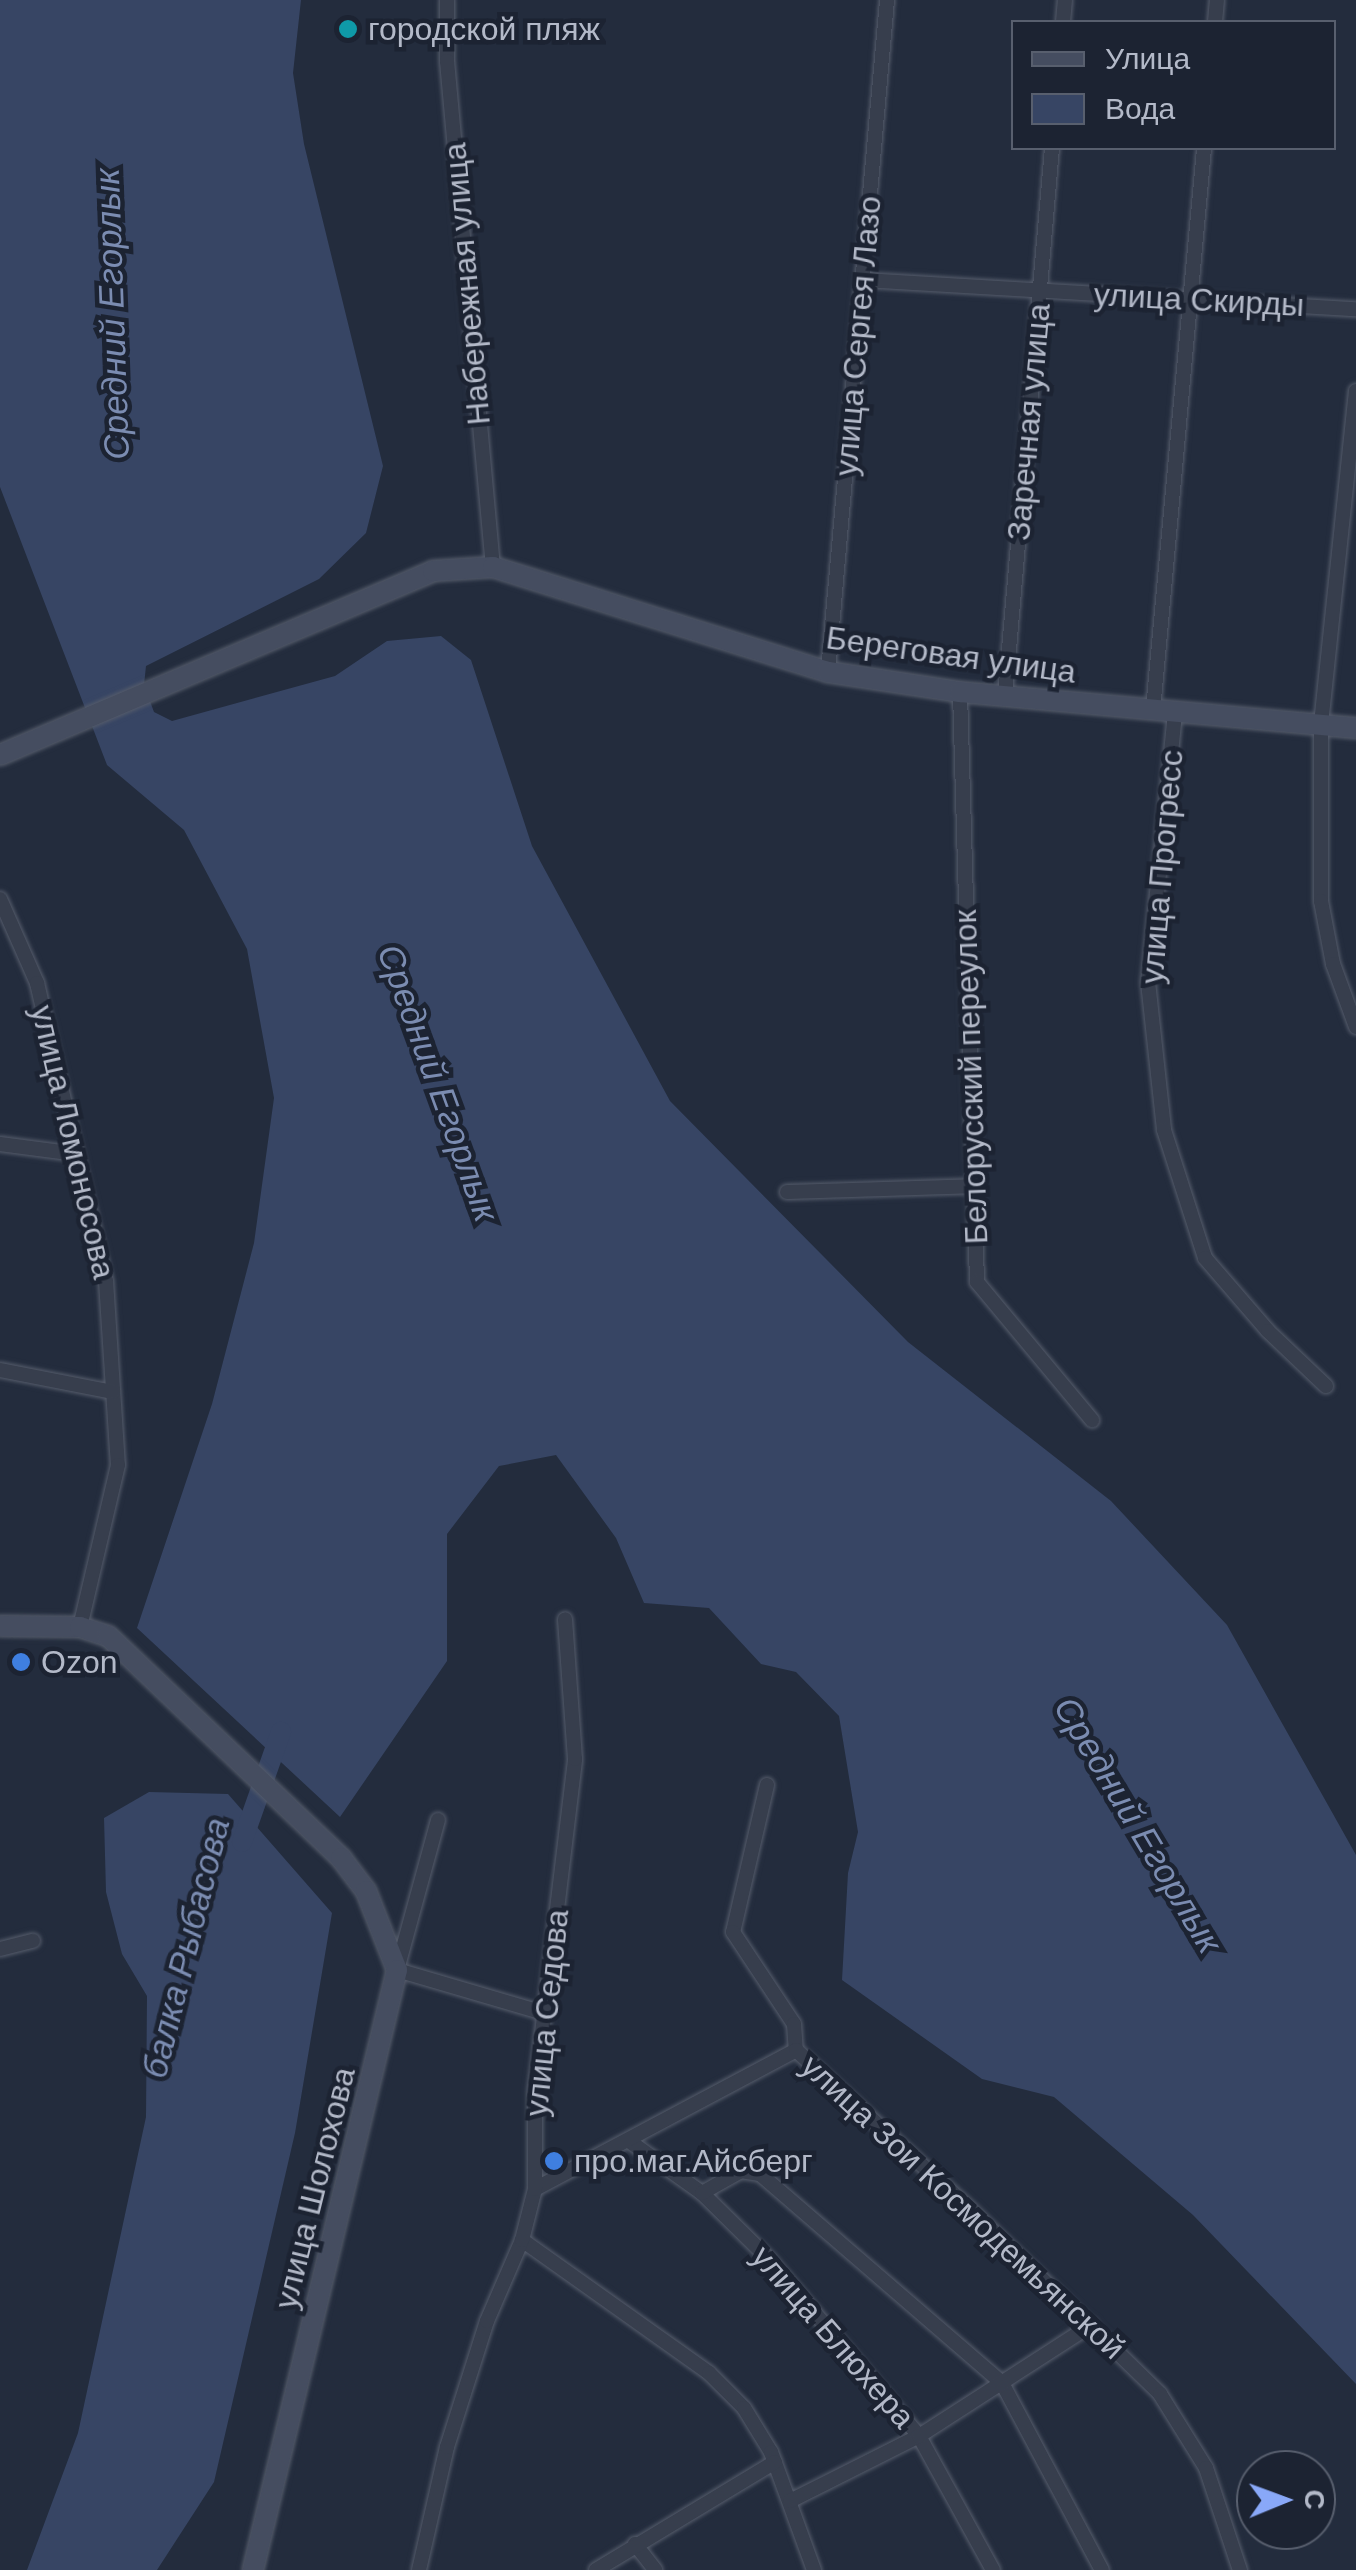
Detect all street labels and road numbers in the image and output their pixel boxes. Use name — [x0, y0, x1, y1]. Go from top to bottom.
street label: Набережная улица — [436, 141, 498, 427]
street label: улица Сергея Лазо — [827, 194, 889, 478]
street label: улица Скирды — [1093, 275, 1305, 325]
street label: Заречная улица — [1000, 302, 1058, 542]
street label: Береговая улица — [824, 618, 1078, 692]
street label: улица Прогресс — [1133, 748, 1191, 986]
street label: Белорусский переулок — [946, 909, 996, 1245]
street label: улица Ломоносова — [23, 1002, 123, 1282]
street label: улица Седова — [517, 1908, 577, 2118]
street label: улица Зои Космодемьянской — [793, 2047, 1133, 2367]
street label: улица Шолохова — [266, 2063, 364, 2313]
street label: улица Блюхера — [743, 2238, 923, 2436]

